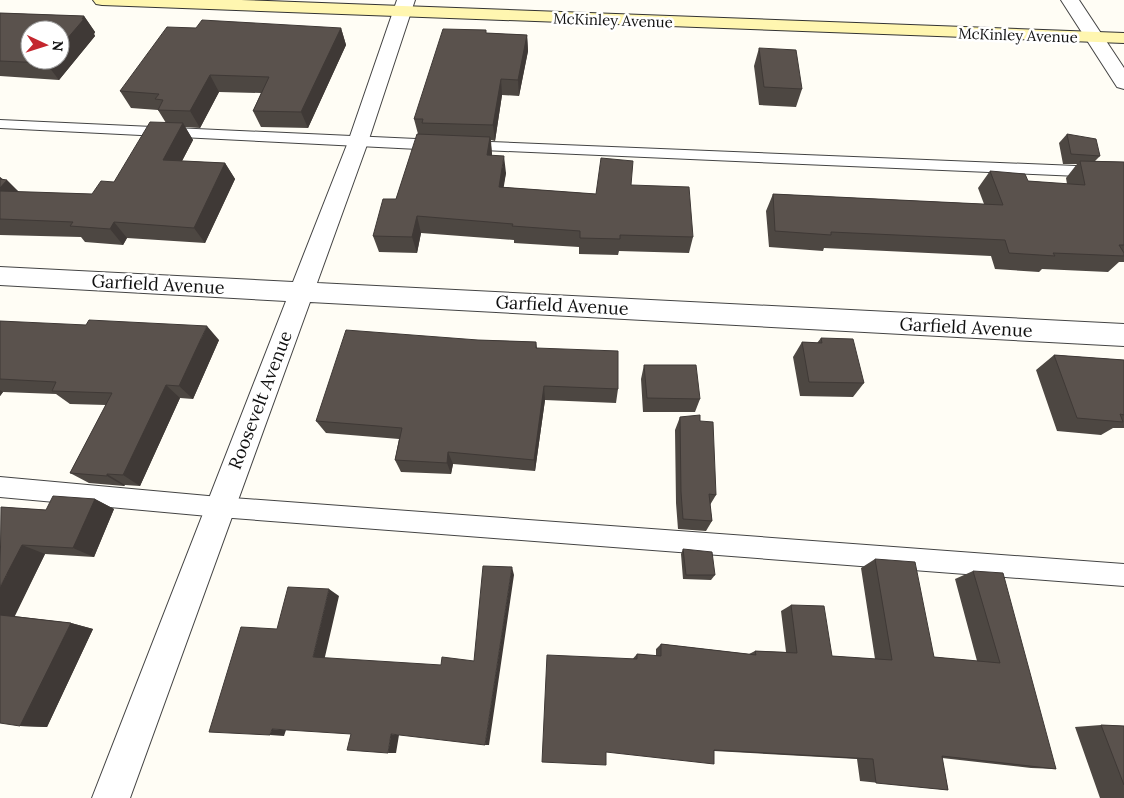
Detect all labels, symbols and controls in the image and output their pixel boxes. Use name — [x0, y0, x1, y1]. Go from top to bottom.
street label: McKinley Avenue — [553, 8, 673, 32]
north arrow — [20, 20, 70, 70]
street label: McKinley Avenue — [958, 23, 1078, 47]
text: N — [49, 40, 67, 52]
street label: Garfield Avenue — [91, 269, 225, 299]
street label: Garfield Avenue — [495, 290, 629, 320]
street label: Garfield Avenue — [899, 312, 1033, 342]
street label: Roosevelt Avenue — [223, 327, 297, 473]

